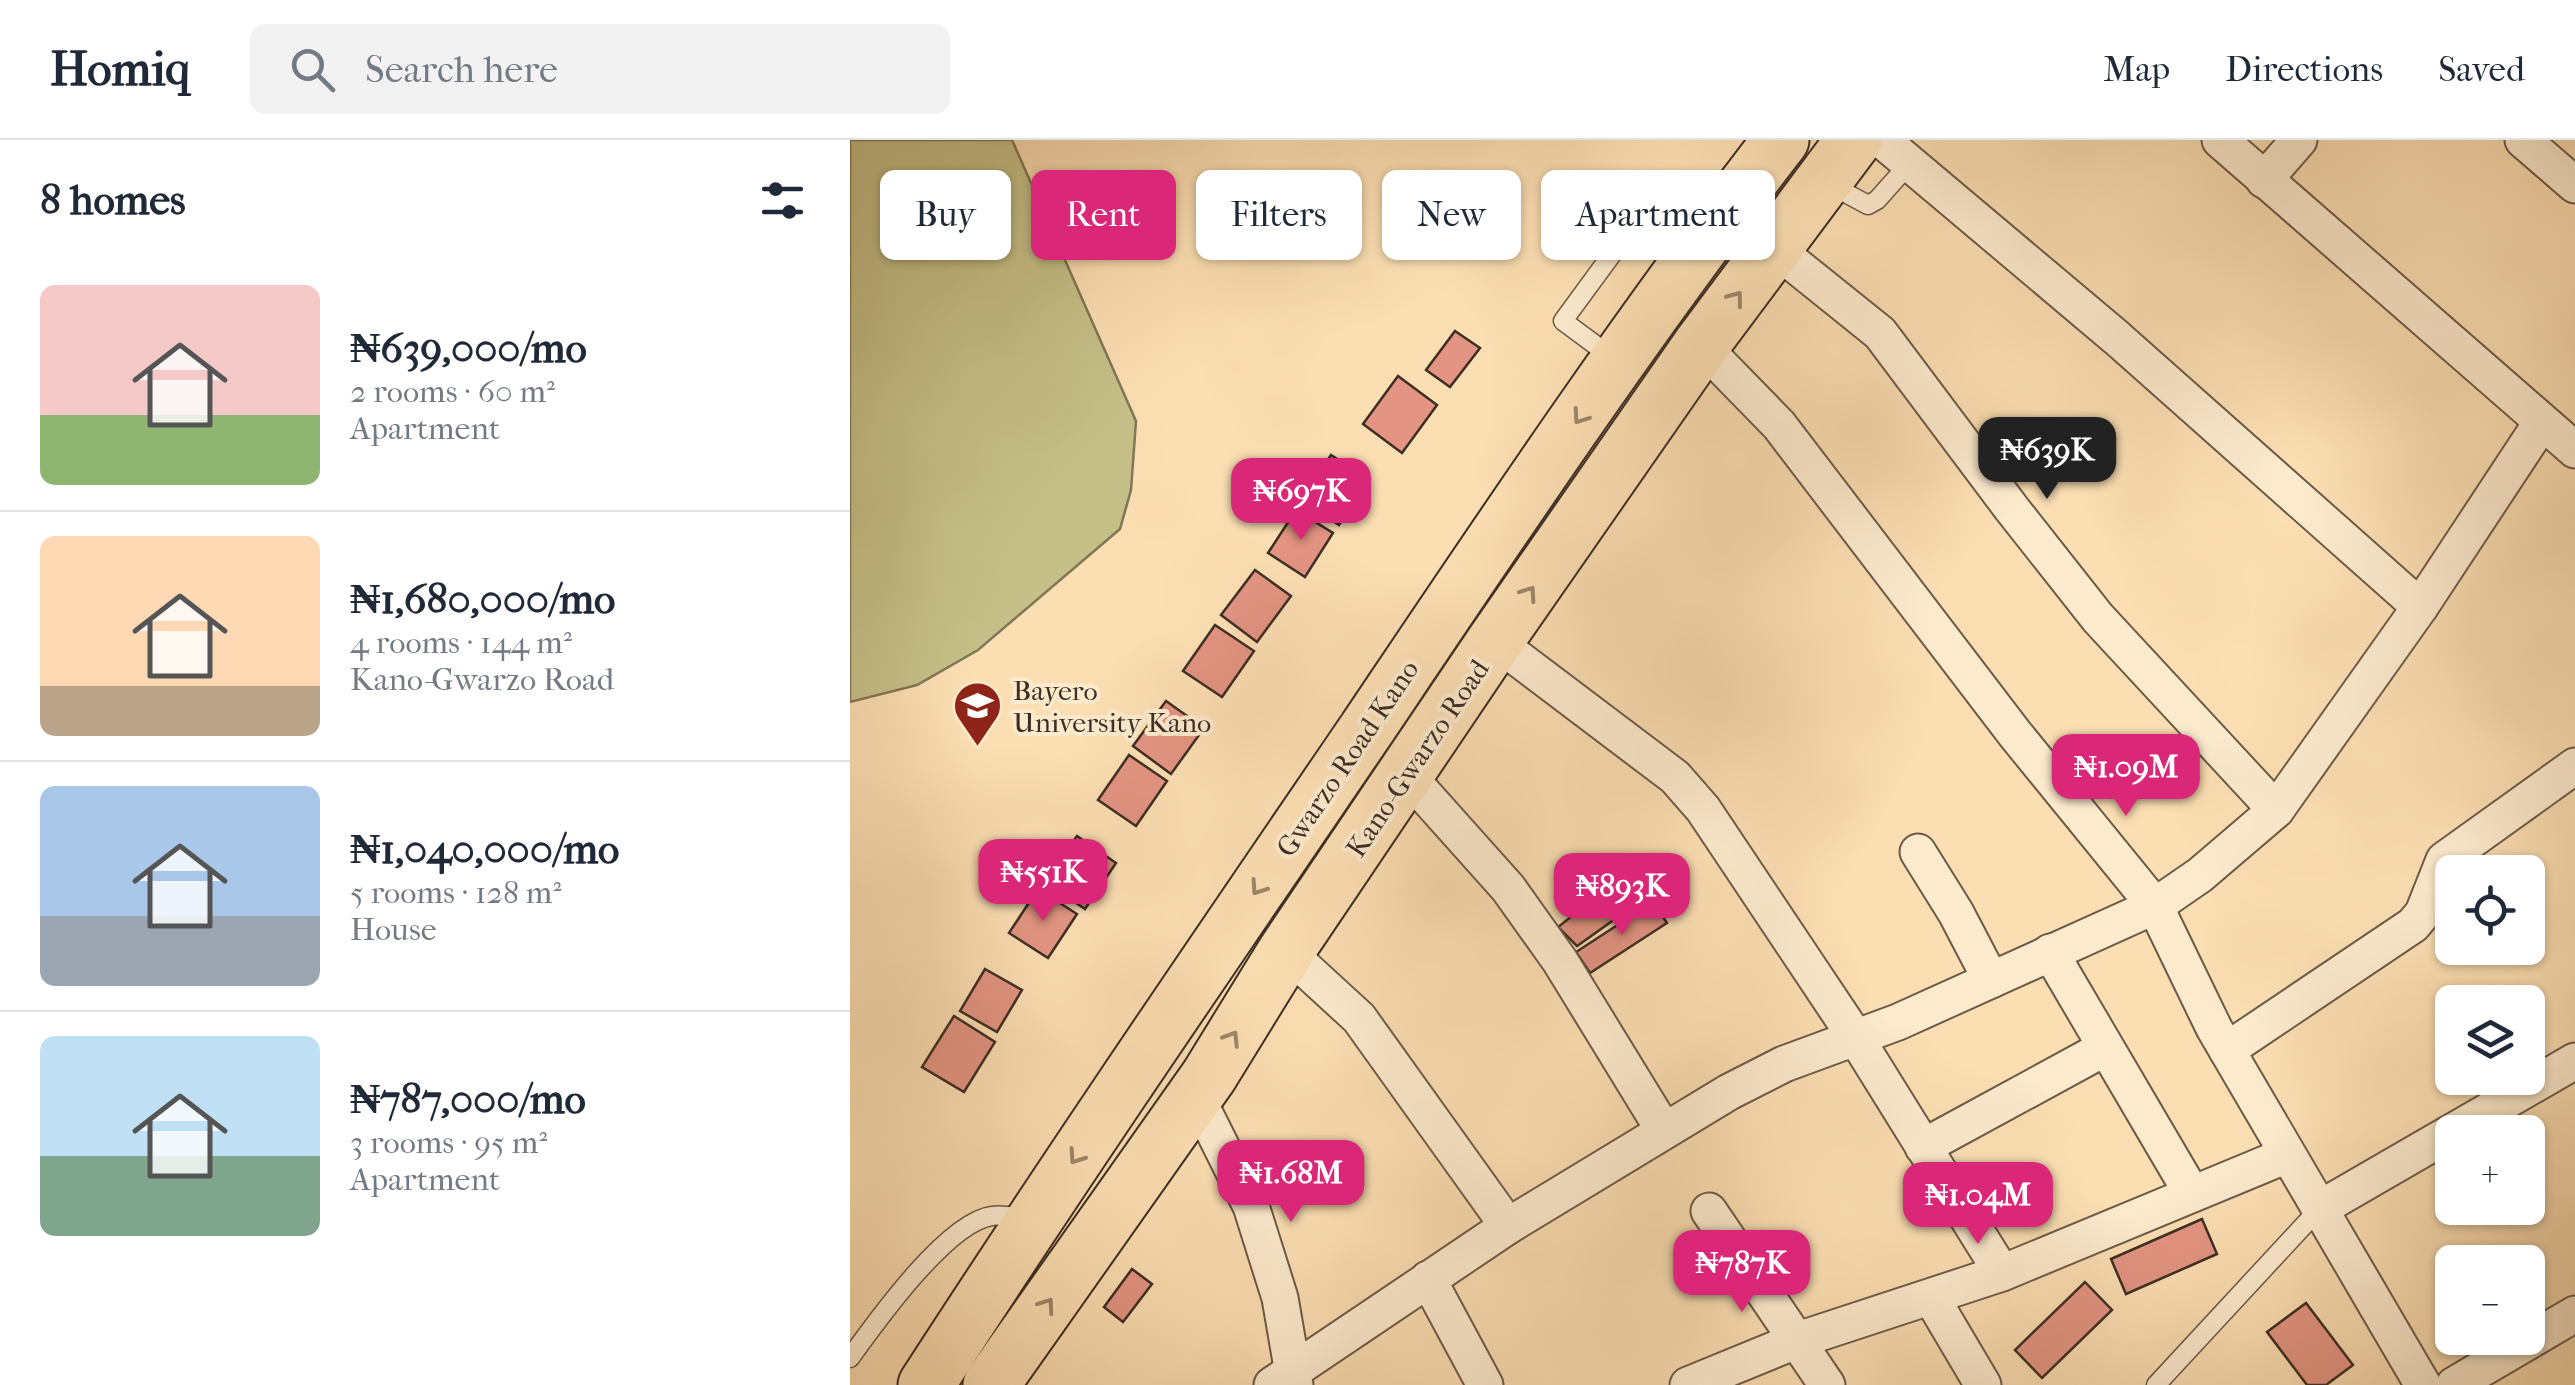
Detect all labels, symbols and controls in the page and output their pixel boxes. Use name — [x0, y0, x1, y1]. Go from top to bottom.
search box — [250, 24, 950, 114]
text: Homiq — [50, 41, 190, 97]
icon: search — [285, 42, 340, 97]
text: Search here — [365, 47, 558, 92]
text: Map — [2103, 49, 2170, 90]
text: Directions — [2225, 49, 2383, 90]
text: Saved — [2438, 49, 2525, 90]
chip: Buy — [880, 170, 1011, 260]
chip: Rent — [1031, 170, 1176, 260]
chip: Filters — [1196, 170, 1362, 260]
chip: New — [1382, 170, 1521, 260]
chip: Apartment — [1541, 170, 1775, 260]
icon: filters — [755, 173, 810, 228]
text: 8 homes — [40, 176, 186, 225]
one-way arrow — [1724, 291, 1741, 309]
text: ₦639,000/mo — [350, 324, 587, 373]
icon: home — [120, 325, 240, 445]
text: 2 rooms · 60 m² — [350, 373, 555, 410]
one-way arrow — [1574, 406, 1592, 425]
text: Apartment — [350, 410, 500, 447]
pin: ₦639K — [1977, 417, 2117, 502]
text: ₦639K — [2000, 431, 2094, 468]
pin: ₦697K — [1231, 458, 1371, 543]
text: ₦697K — [1253, 472, 1349, 509]
text: ₦1,680,000/mo — [350, 575, 615, 624]
icon: home — [120, 576, 240, 696]
one-way arrow — [1517, 585, 1535, 604]
text: 4 rooms · 144 m² — [350, 624, 572, 661]
street label: Kano-Gwarzo Road — [1339, 653, 1496, 863]
street label: Gwarzo Road Kano — [1269, 654, 1425, 863]
text: Kano-Gwarzo Road — [350, 661, 614, 698]
place label: Bayero University Kano — [1013, 674, 1211, 739]
school or university icon: Bayero University Kano — [952, 680, 1004, 748]
pin: ₦1.09M — [2045, 734, 2207, 819]
text: ₦1.09M — [2074, 748, 2178, 785]
text: ₦1,040,000/mo — [350, 825, 619, 874]
icon: home — [120, 826, 240, 946]
pin: ₦551K — [973, 839, 1113, 924]
text: ₦551K — [1000, 853, 1086, 890]
pin: ₦893K — [1552, 853, 1692, 938]
map controls — [2435, 855, 2545, 1355]
button: locate — [2435, 855, 2545, 965]
text: ₦893K — [1576, 867, 1668, 904]
text: 5 rooms · 128 m² — [350, 874, 561, 911]
one-way arrow — [1252, 876, 1270, 895]
text: House — [350, 911, 437, 948]
button: layers — [2435, 985, 2545, 1095]
one-way arrow — [1220, 1031, 1239, 1049]
text: ₦787,000/mo — [350, 1075, 586, 1124]
icon: home — [120, 1076, 240, 1196]
button: + — [2435, 1115, 2545, 1225]
text: 3 rooms · 95 m² — [350, 1124, 547, 1161]
pin: ₦1.68M — [1210, 1140, 1372, 1225]
one-way arrow — [1070, 1145, 1088, 1164]
text: ₦1.68M — [1239, 1154, 1343, 1191]
text: Apartment — [350, 1161, 500, 1198]
pin: ₦1.04M — [1897, 1162, 2059, 1247]
text: ₦1.04M — [1925, 1176, 2031, 1213]
pin: ₦787K — [1672, 1230, 1812, 1315]
text: ₦787K — [1695, 1244, 1789, 1281]
button: − — [2435, 1245, 2545, 1355]
one-way arrow — [1035, 1298, 1053, 1316]

